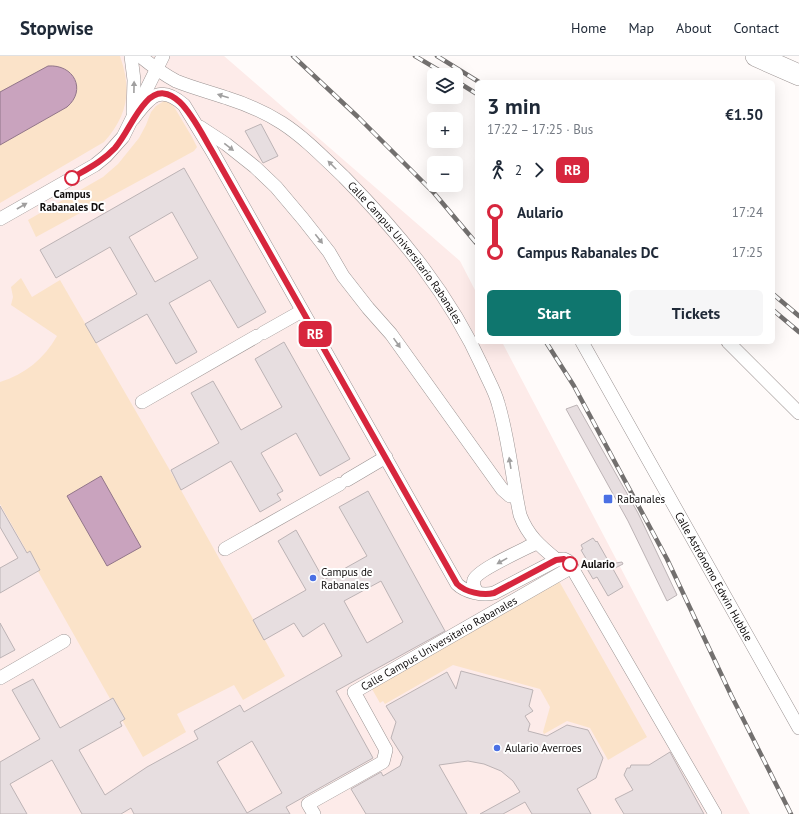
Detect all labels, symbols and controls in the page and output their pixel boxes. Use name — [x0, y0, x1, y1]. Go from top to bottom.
text: Stopwise — [20, 16, 93, 40]
text: Home — [571, 19, 606, 37]
text: Map — [628, 19, 654, 37]
text: About — [676, 19, 712, 37]
text: Contact — [734, 19, 779, 37]
map controls — [427, 68, 463, 192]
button: layers — [427, 68, 463, 104]
one-way arrow — [131, 80, 137, 93]
text: 3 min — [487, 92, 541, 120]
one-way arrow — [217, 93, 229, 99]
text: €1.50 — [725, 105, 763, 124]
button: + — [427, 112, 463, 148]
text: 17:22 – 17:25 · Bus — [487, 121, 593, 138]
one-way arrow — [223, 142, 234, 151]
button: − — [427, 156, 463, 192]
icon: walk — [487, 159, 509, 181]
icon: forward — [528, 159, 550, 181]
one-way arrow — [327, 160, 336, 170]
text: RB — [564, 161, 581, 179]
text: 2 — [515, 162, 522, 179]
marker: Campus Rabanales DC — [64, 170, 80, 186]
street label: Calle Campus Universitario Rabanales — [345, 178, 466, 326]
place label: Campus Rabanales DC — [40, 187, 104, 214]
one-way arrow — [17, 203, 28, 210]
text: Aulario — [517, 203, 563, 222]
text: 17:24 — [732, 204, 763, 221]
one-way arrow — [315, 233, 324, 244]
text: Campus Rabanales DC — [517, 243, 659, 262]
text: 17:25 — [732, 244, 763, 261]
button: Start — [487, 290, 621, 336]
button: Tickets — [629, 290, 763, 336]
line badge: RB — [297, 321, 333, 347]
text: RB — [307, 325, 323, 343]
one-way arrow — [393, 337, 401, 348]
one-way arrow — [507, 457, 513, 469]
place label: Rabanales — [617, 492, 666, 506]
marker: Rabanales — [602, 493, 614, 505]
street label: Calle Astrónomo Edwin Hubble — [672, 509, 756, 644]
marker: Aulario — [562, 556, 578, 572]
one-way arrow — [496, 557, 508, 564]
place label: Aulario — [581, 557, 615, 571]
place label: Campus de Rabanales — [321, 565, 373, 592]
marker: Campus de Rabanales — [308, 573, 318, 583]
street label: Calle Campus Universitario Rabanales — [358, 593, 520, 694]
place label: Aulario Averroes — [505, 741, 582, 755]
marker: Aulario Averroes — [492, 743, 502, 753]

